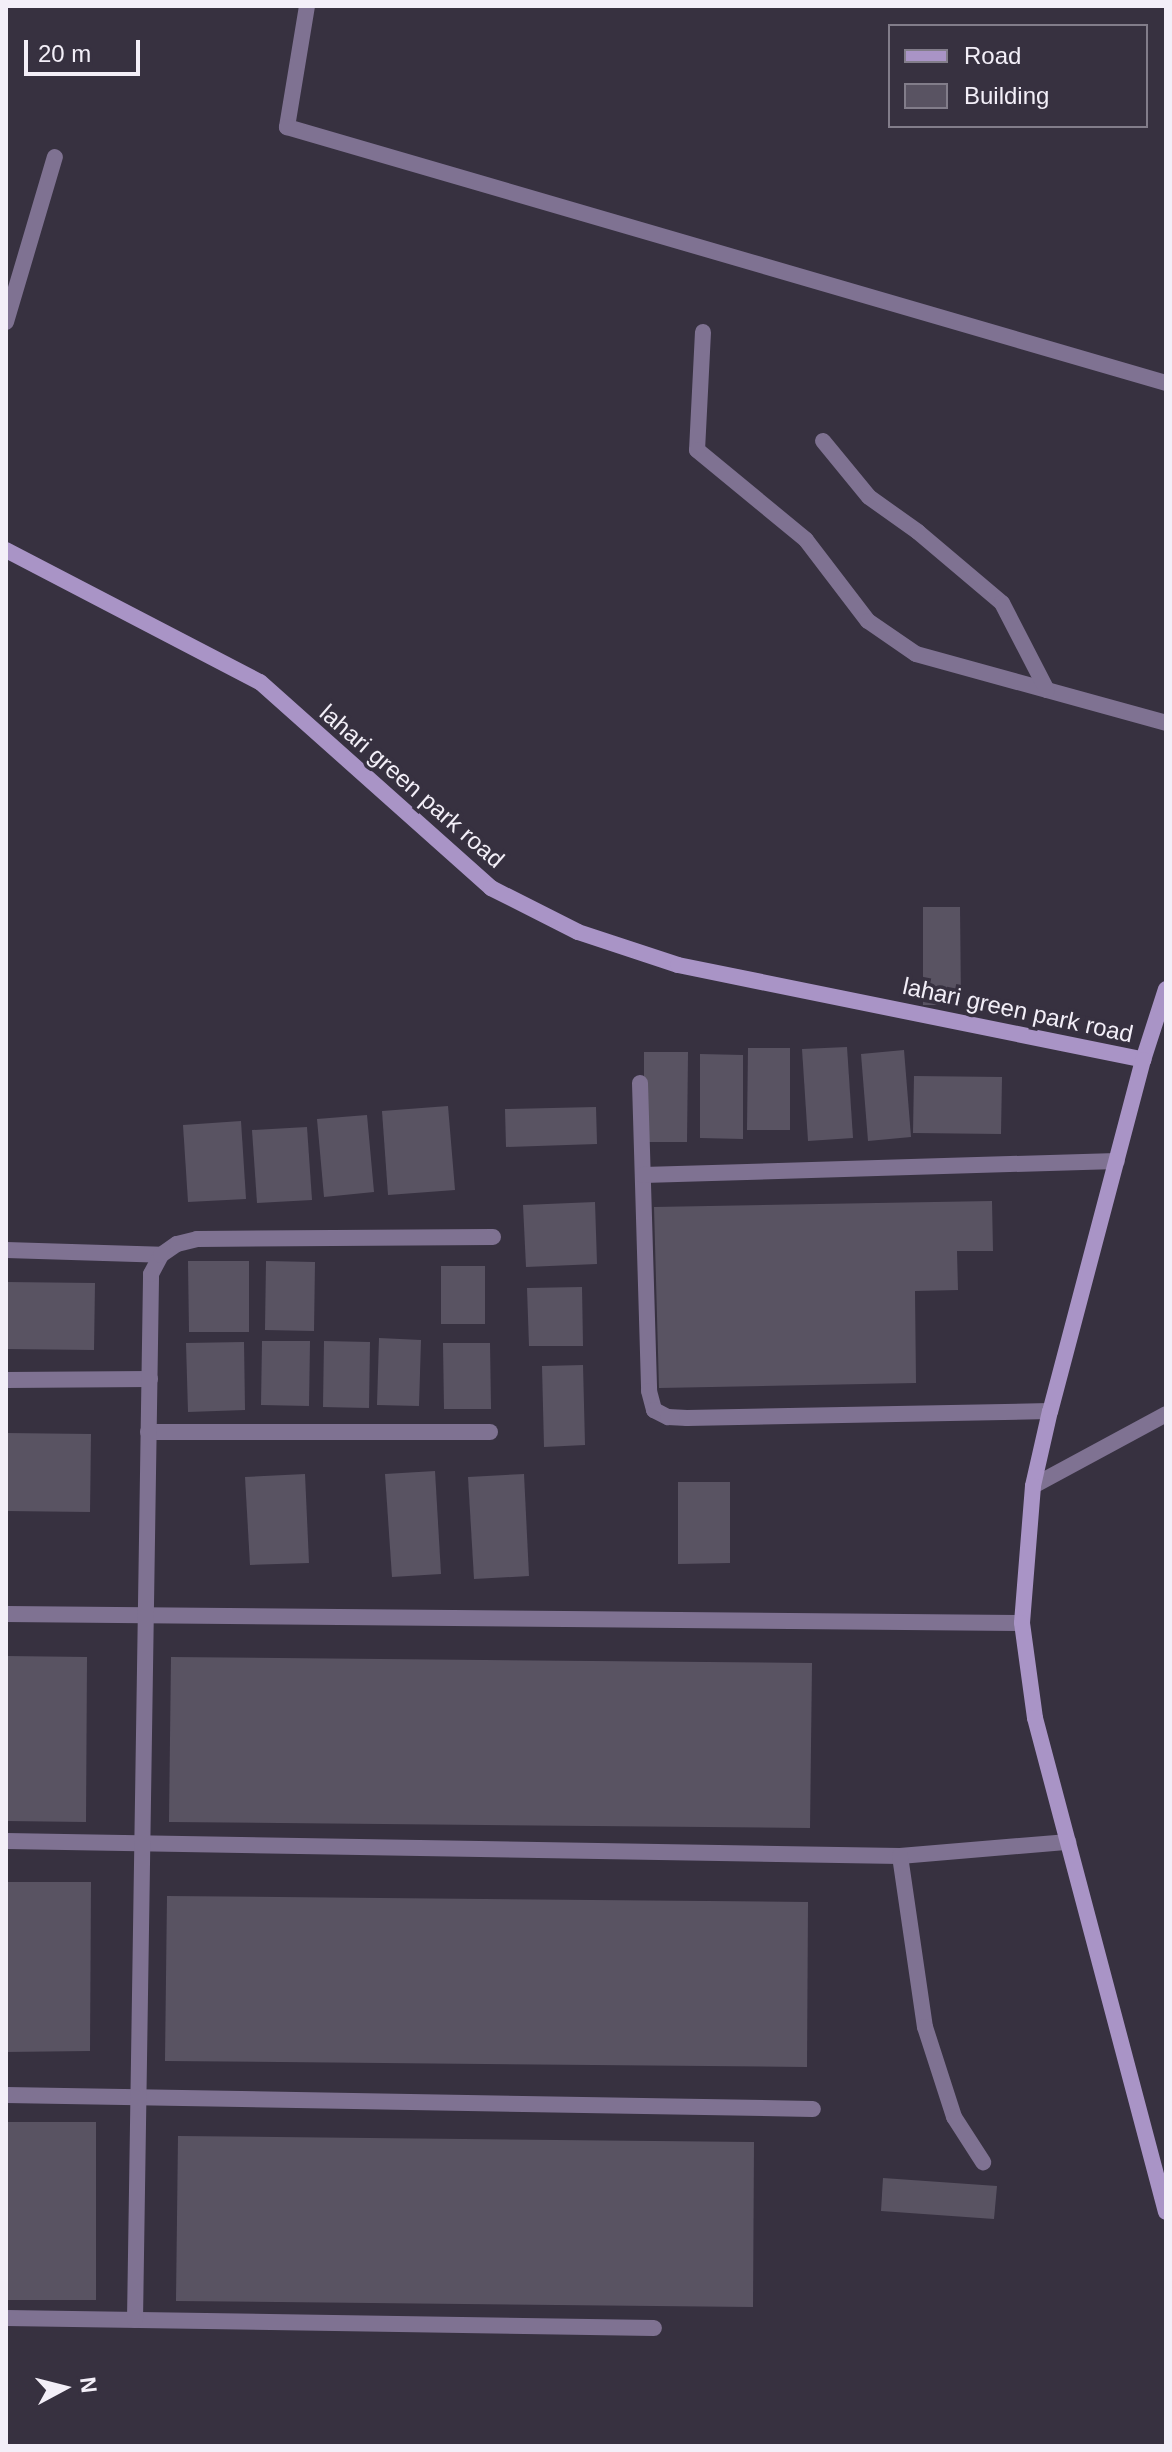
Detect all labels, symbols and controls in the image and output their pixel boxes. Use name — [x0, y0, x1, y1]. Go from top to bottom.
scale bar — [28, 24, 144, 74]
legend — [888, 24, 1148, 128]
text: 20 m — [38, 40, 91, 67]
text: Road — [964, 42, 1021, 69]
text: Building — [964, 82, 1049, 109]
street label: lahari green park road — [314, 698, 510, 874]
street label: lahari green park road — [900, 972, 1136, 1048]
north arrow — [24, 2348, 104, 2428]
text: N — [75, 2376, 102, 2394]

